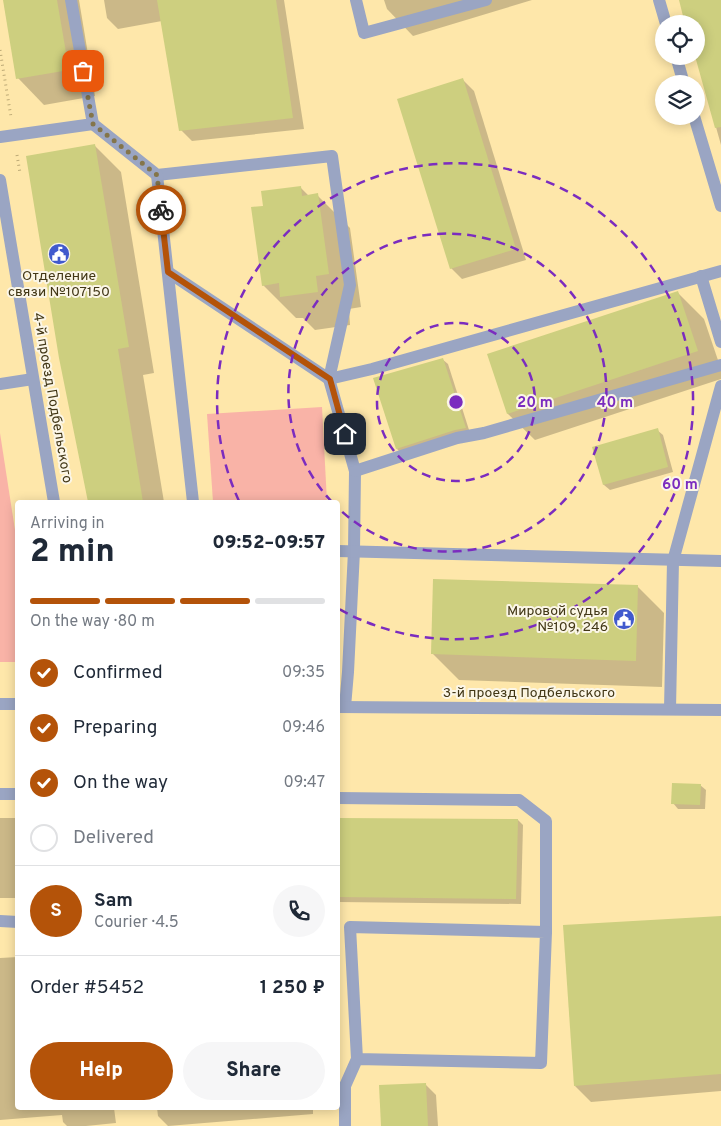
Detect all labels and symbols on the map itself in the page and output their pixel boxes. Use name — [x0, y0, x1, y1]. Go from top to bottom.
pin — [62, 50, 104, 92]
courier — [136, 185, 186, 235]
public building icon: Отделение связи №107150 — [47, 242, 71, 266]
place label: Отделение связи №107150 — [8, 268, 110, 301]
street label: 4-й проезд Подбельского — [29, 311, 75, 485]
centre of rings — [447, 393, 465, 411]
text: 20 m — [517, 394, 553, 413]
text: 40 m — [597, 394, 633, 413]
pin — [324, 413, 366, 455]
text: 60 m — [662, 476, 698, 495]
place label: Мировой судья №109, 246 — [507, 603, 608, 636]
public building icon: Мировой судья №109, 246 — [612, 607, 636, 631]
street label: 3-й проезд Подбельского — [443, 685, 615, 702]

